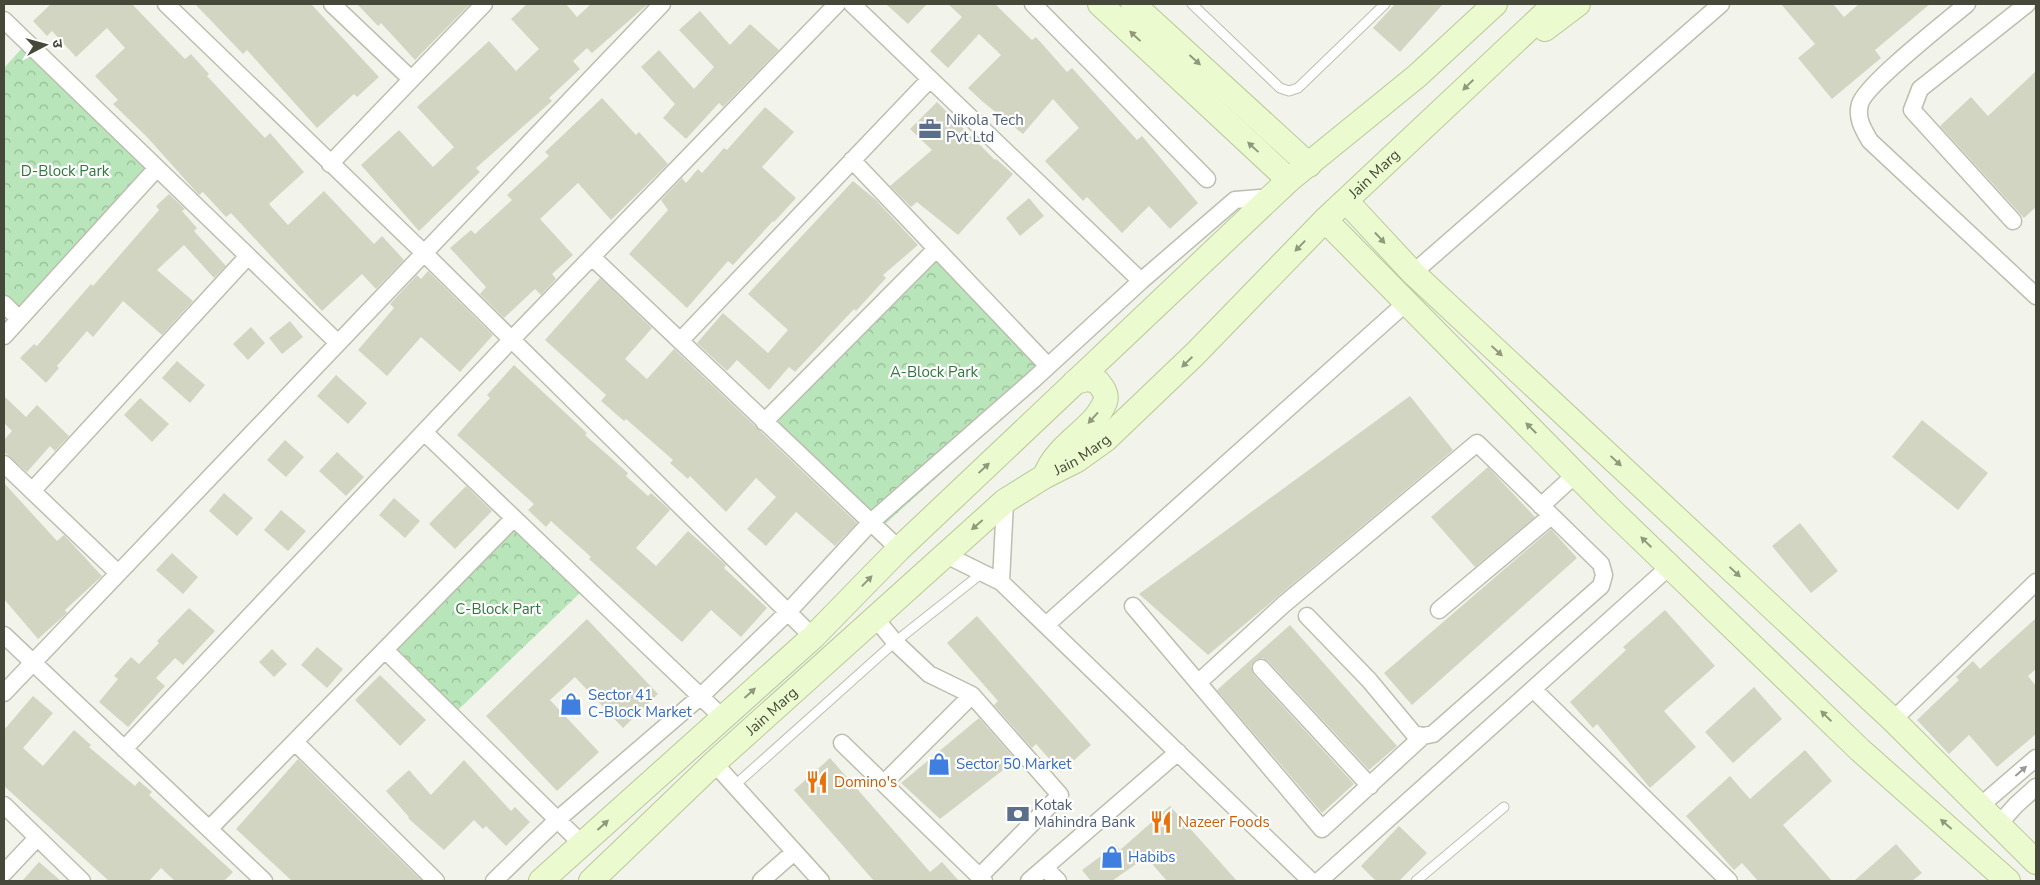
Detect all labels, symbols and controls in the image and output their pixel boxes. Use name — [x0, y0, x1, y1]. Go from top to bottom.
north arrow — [20, 20, 70, 70]
one-way arrow — [1129, 30, 1141, 42]
text: उ — [48, 39, 67, 50]
one-way arrow — [1189, 54, 1201, 66]
one-way arrow — [1463, 79, 1475, 91]
place label: Nikola Tech Pvt Ltd — [946, 110, 1024, 147]
office icon: Nikola Tech Pvt Ltd — [917, 116, 943, 142]
one-way arrow — [1248, 141, 1260, 153]
street label: Jain Marg — [1343, 145, 1404, 204]
park label: D-Block Park — [21, 161, 110, 181]
one-way arrow — [1374, 232, 1386, 244]
one-way arrow — [1295, 240, 1307, 252]
one-way arrow — [1491, 345, 1503, 357]
one-way arrow — [1181, 356, 1193, 368]
park label: A-Block Park — [890, 362, 979, 382]
one-way arrow — [1087, 411, 1098, 424]
one-way arrow — [1525, 422, 1537, 434]
street label: Jain Marg — [1050, 430, 1115, 480]
one-way arrow — [1610, 455, 1622, 467]
one-way arrow — [978, 462, 990, 474]
one-way arrow — [971, 520, 984, 531]
one-way arrow — [1640, 536, 1652, 548]
one-way arrow — [1729, 566, 1741, 578]
one-way arrow — [861, 576, 873, 588]
park label: C-Block Part — [455, 599, 541, 619]
street label: Jain Marg — [741, 682, 802, 740]
place label: Sector 41 C-Block Market — [588, 685, 693, 722]
one-way arrow — [743, 688, 756, 699]
shop icon: Sector 41 C-Block Market — [558, 691, 584, 717]
one-way arrow — [1820, 710, 1832, 722]
shop icon: Sector 50 Market — [926, 751, 952, 777]
place label: Sector 50 Market — [956, 754, 1072, 774]
one-way arrow — [2014, 766, 2027, 777]
restaurant icon: Domino's — [804, 769, 830, 795]
place label: Domino's — [834, 772, 897, 792]
place label: Kotak Mahindra Bank — [1034, 795, 1136, 832]
bank icon: Kotak Mahindra Bank — [1005, 801, 1031, 827]
restaurant icon: Nazeer Foods — [1148, 809, 1174, 835]
place label: Nazeer Foods — [1178, 812, 1270, 832]
one-way arrow — [596, 819, 608, 831]
one-way arrow — [1940, 819, 1953, 830]
shop icon: Habibs — [1099, 844, 1125, 870]
place label: Habibs — [1128, 847, 1176, 867]

